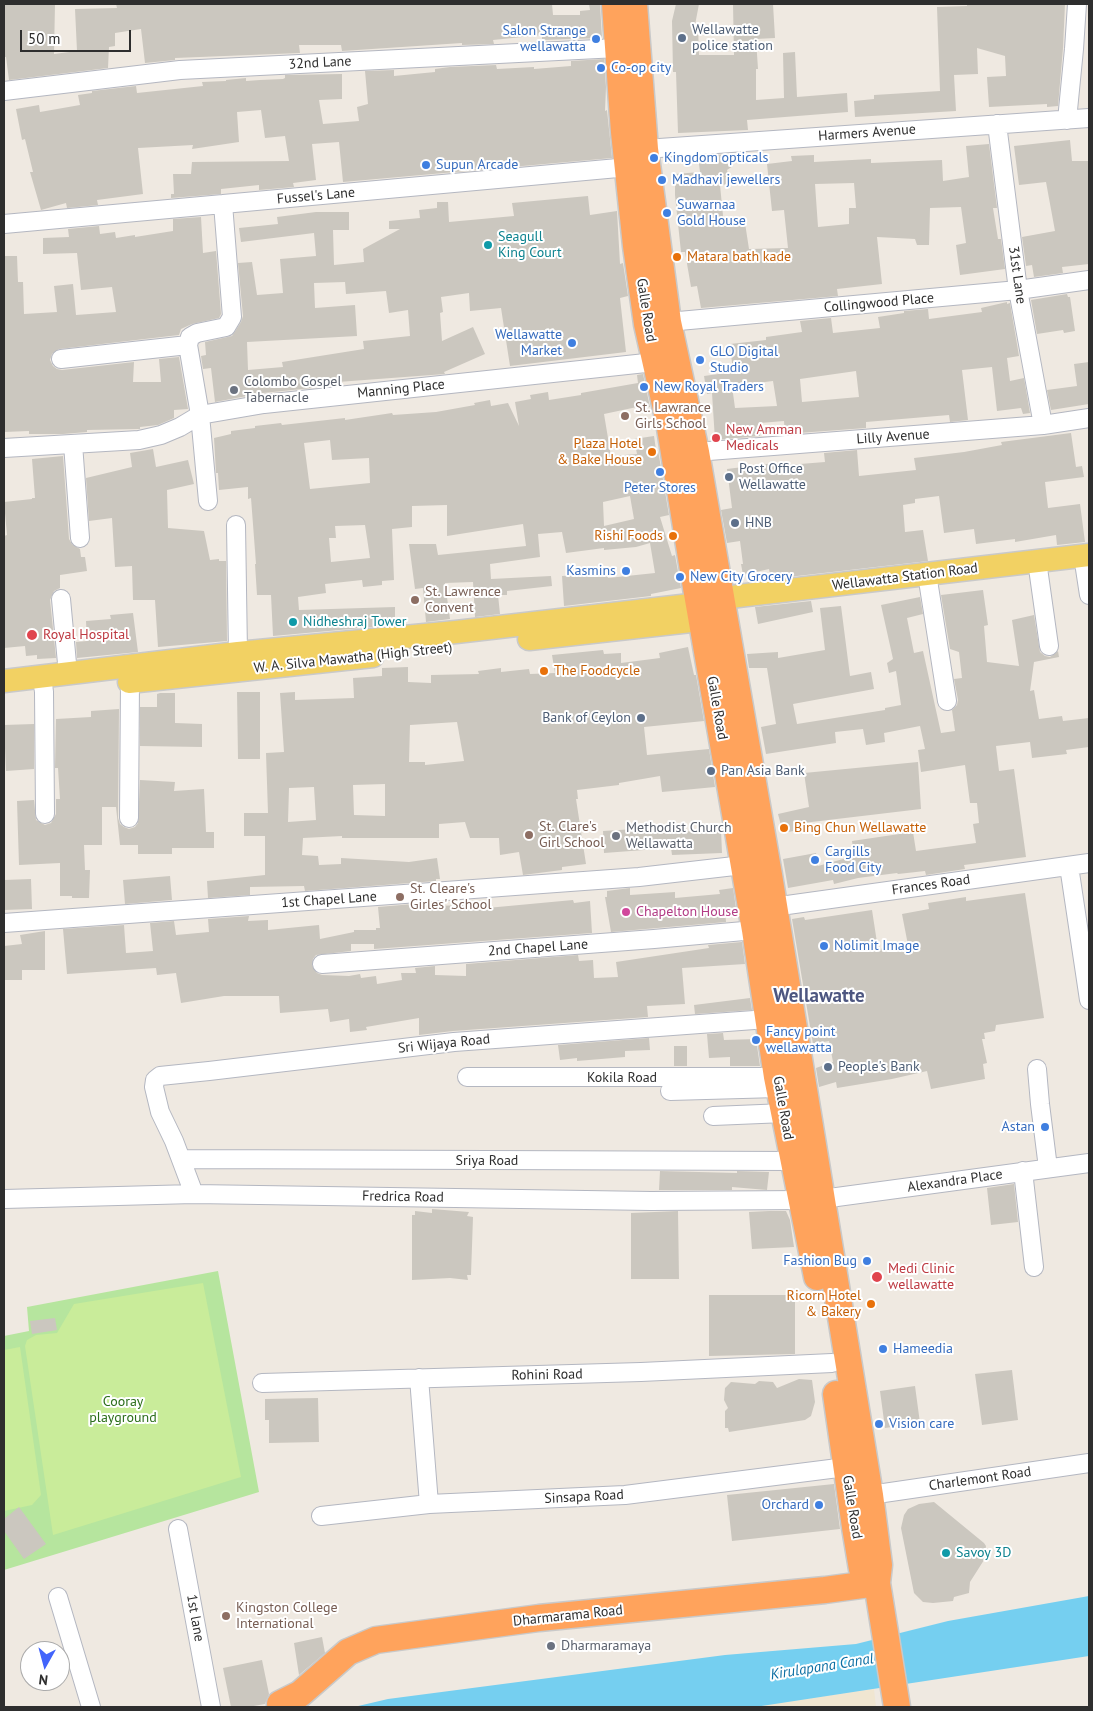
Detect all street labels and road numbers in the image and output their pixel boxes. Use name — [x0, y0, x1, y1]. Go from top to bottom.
street label: 32nd Lane — [288, 53, 352, 73]
street label: Harmers Avenue — [818, 121, 916, 145]
street label: Fussel's Lane — [276, 184, 356, 208]
street label: 31st Lane — [1005, 245, 1029, 305]
street label: Galle Road — [633, 277, 659, 343]
street label: Collingwood Place — [823, 290, 935, 316]
street label: Manning Place — [356, 376, 446, 402]
street label: Lilly Avenue — [856, 426, 930, 448]
street label: Wellawatta Station Road — [831, 560, 979, 594]
street label: W. A. Silva Mawatha (High Street) — [253, 639, 453, 677]
street label: Galle Road — [703, 675, 731, 741]
street label: Frances Road — [891, 871, 971, 899]
street label: 1st Chapel Lane — [281, 888, 377, 912]
street label: 2nd Chapel Lane — [487, 936, 589, 960]
street label: Sri Wijaya Road — [397, 1031, 491, 1057]
street label: Kokila Road — [587, 1070, 657, 1086]
street label: Galle Road — [769, 1075, 797, 1141]
street label: Sriya Road — [456, 1153, 518, 1169]
street label: Alexandra Place — [906, 1166, 1004, 1196]
street label: Fredrica Road — [362, 1188, 444, 1206]
street label: Rohini Road — [511, 1366, 583, 1384]
street label: Charlemont Road — [928, 1463, 1032, 1495]
street label: Galle Road — [839, 1474, 865, 1540]
street label: Sinsapa Road — [544, 1487, 624, 1507]
street label: 1st lane — [183, 1593, 207, 1643]
street label: Dharmarama Road — [512, 1602, 624, 1630]

